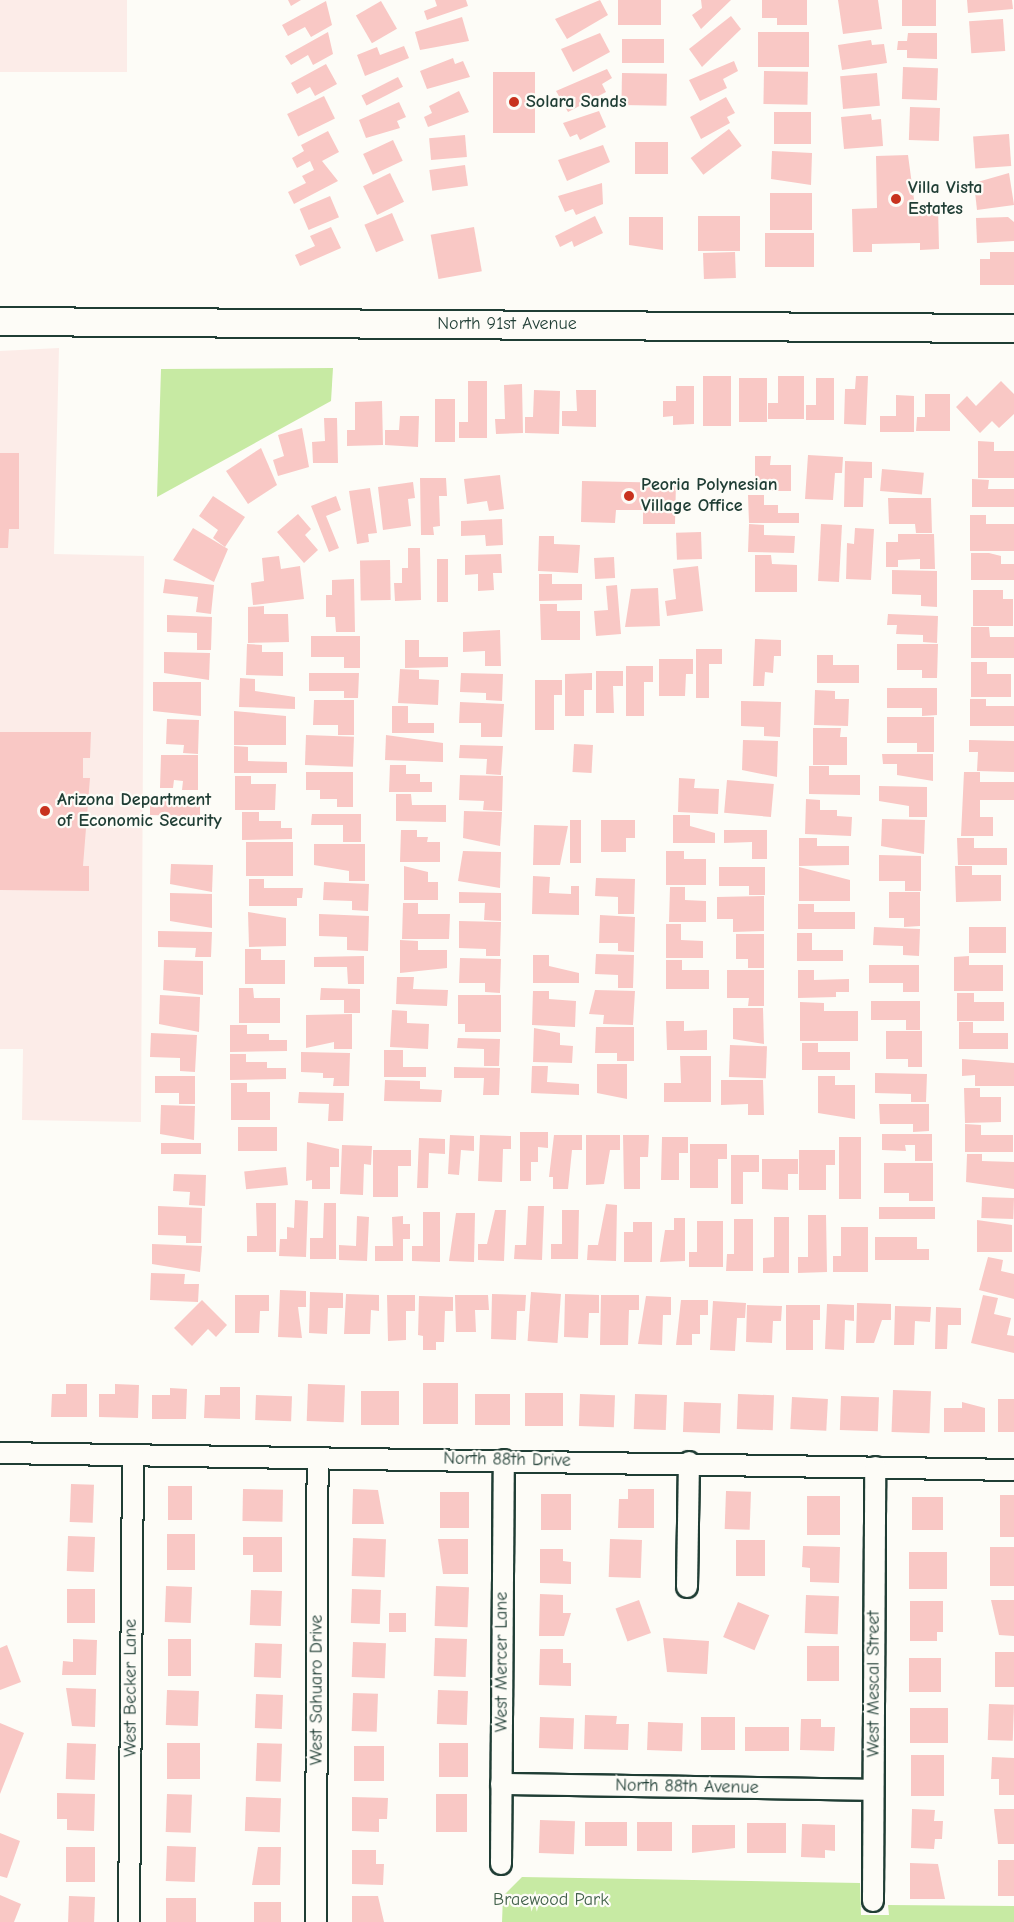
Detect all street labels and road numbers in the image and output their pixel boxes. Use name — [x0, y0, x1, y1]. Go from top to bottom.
street label: North 91st Avenue — [437, 313, 577, 335]
street label: North 88th Drive — [443, 1448, 571, 1472]
street label: West Mercer Lane — [491, 1592, 513, 1732]
street label: West Mescal Street — [863, 1611, 885, 1757]
street label: West Sahuaro Drive — [306, 1615, 328, 1765]
street label: West Becker Lane — [120, 1619, 142, 1757]
street label: North 88th Avenue — [615, 1775, 759, 1799]

